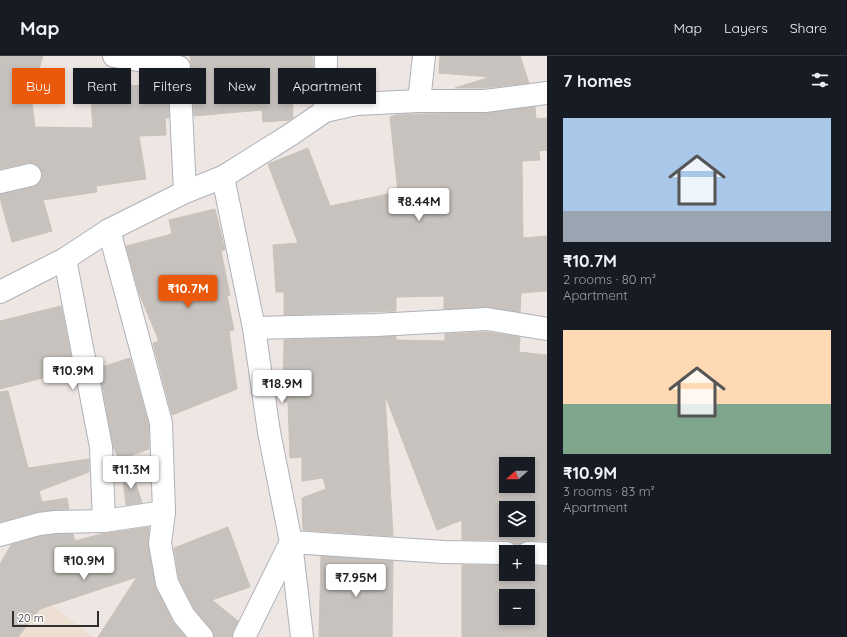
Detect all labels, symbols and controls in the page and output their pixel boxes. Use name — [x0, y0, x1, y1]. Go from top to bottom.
text: Map — [20, 16, 59, 40]
text: Map — [673, 19, 702, 37]
text: Layers — [724, 19, 768, 37]
text: Share — [790, 19, 827, 37]
chip: Buy — [12, 68, 65, 104]
chip: Rent — [73, 68, 131, 104]
chip: Filters — [139, 68, 206, 104]
chip: New — [214, 68, 270, 104]
chip: Apartment — [278, 68, 376, 104]
icon: filters — [809, 69, 831, 91]
text: 7 homes — [563, 70, 632, 91]
icon: home — [661, 144, 733, 216]
pin: ₹8.44M — [386, 188, 452, 222]
text: ₹8.44M — [397, 193, 441, 209]
text: ₹10.7M — [563, 250, 617, 271]
text: 2 rooms · 80 m² — [563, 271, 656, 287]
pin: ₹10.7M — [155, 275, 221, 309]
text: ₹10.7M — [167, 280, 209, 296]
text: Apartment — [563, 287, 628, 303]
icon: home — [661, 356, 733, 428]
pin: ₹10.9M — [40, 357, 106, 391]
text: ₹10.9M — [52, 362, 94, 378]
pin: ₹18.9M — [249, 370, 315, 404]
text: ₹18.9M — [262, 375, 302, 391]
pin: ₹11.3M — [98, 456, 164, 490]
north arrow — [499, 457, 535, 493]
map controls — [499, 457, 535, 625]
text: ₹11.3M — [112, 461, 150, 477]
text: ₹10.9M — [563, 462, 617, 483]
text: 3 rooms · 83 m² — [563, 483, 655, 499]
text: Apartment — [563, 499, 628, 515]
button: layers — [499, 501, 535, 537]
button: + — [499, 545, 535, 581]
pin: ₹10.9M — [51, 547, 117, 581]
text: ₹10.9M — [63, 552, 105, 568]
pin: ₹7.95M — [323, 564, 389, 598]
text: ₹7.95M — [335, 569, 377, 585]
button: − — [499, 589, 535, 625]
scale bar — [12, 609, 99, 628]
text: 20 m — [18, 611, 44, 625]

